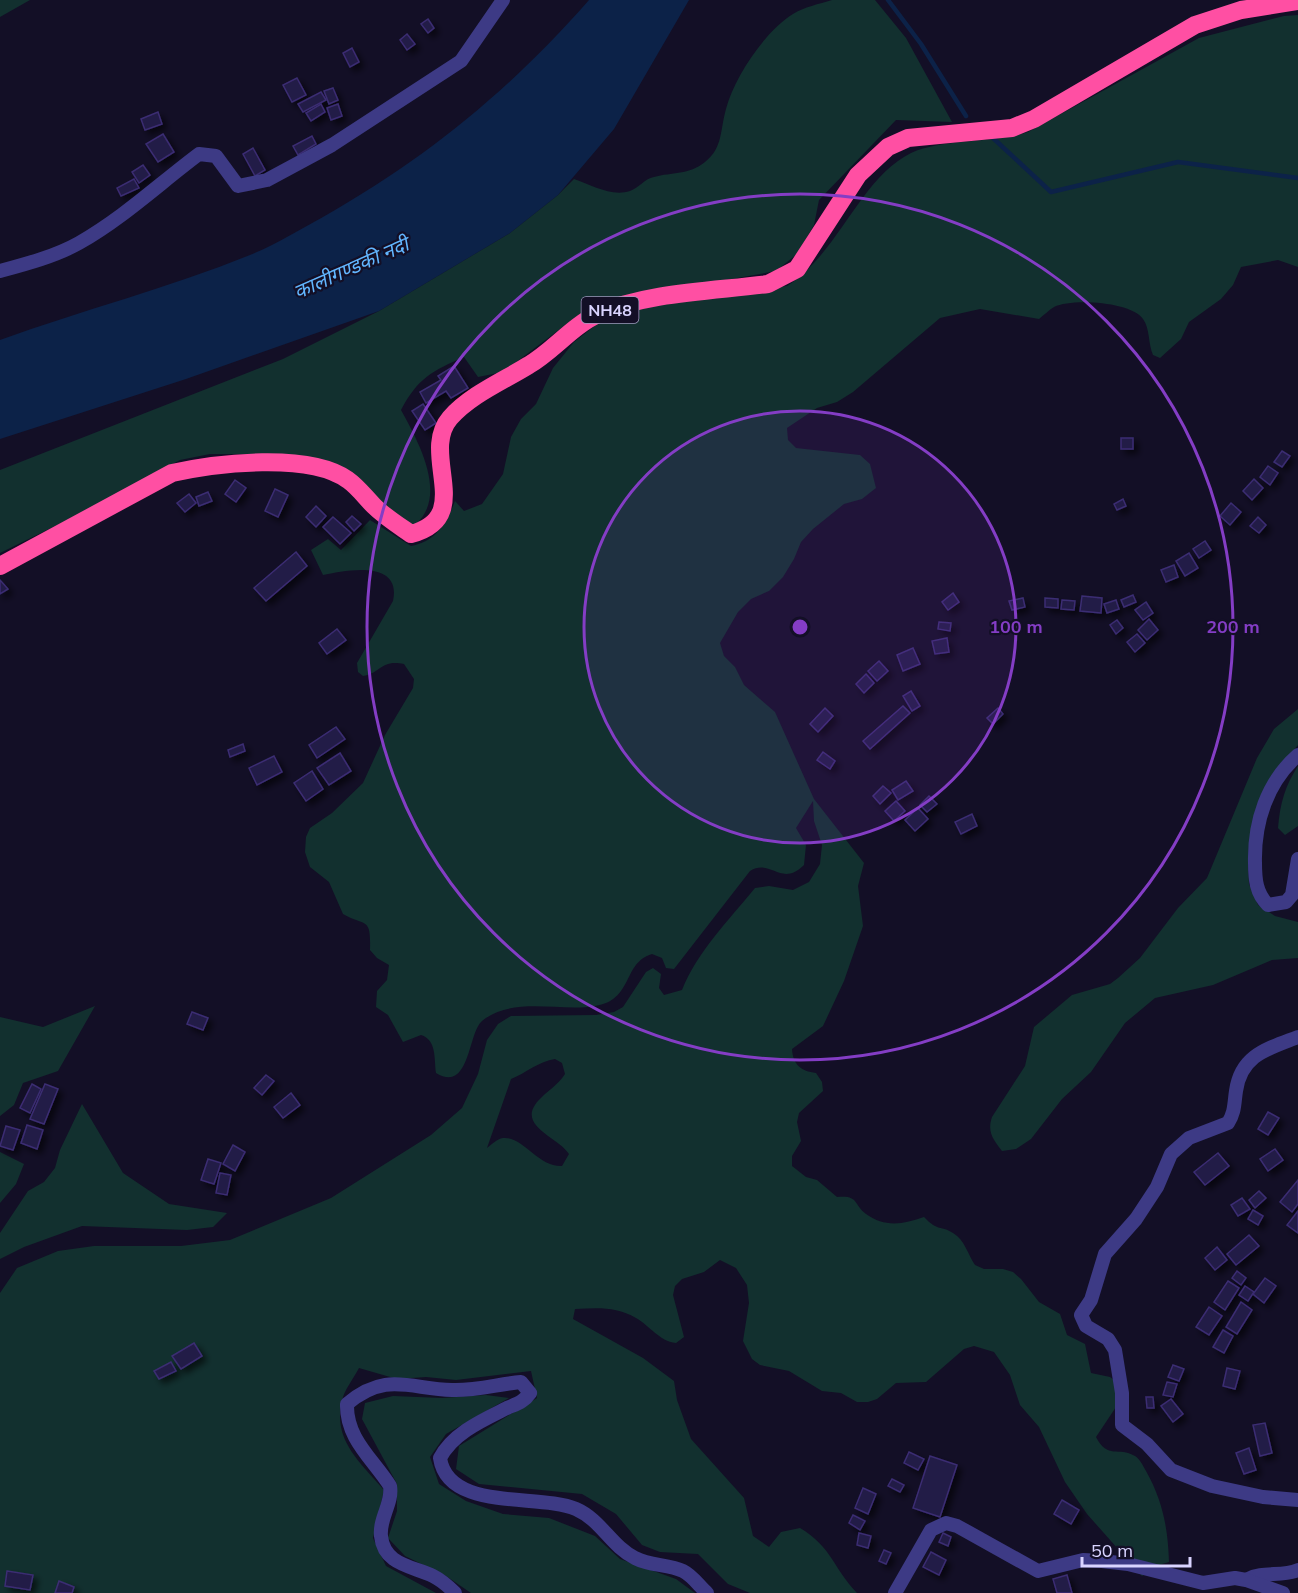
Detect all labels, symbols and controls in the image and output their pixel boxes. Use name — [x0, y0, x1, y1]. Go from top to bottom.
water label: कालीगण्डकी नदी — [289, 229, 416, 304]
road number: NH48 — [582, 297, 638, 323]
text: 100 m — [989, 615, 1043, 638]
text: 200 m — [1206, 615, 1260, 638]
centre of rings — [790, 617, 810, 637]
scale bar — [1082, 1530, 1190, 1568]
text: 50 m — [1091, 1539, 1133, 1562]

